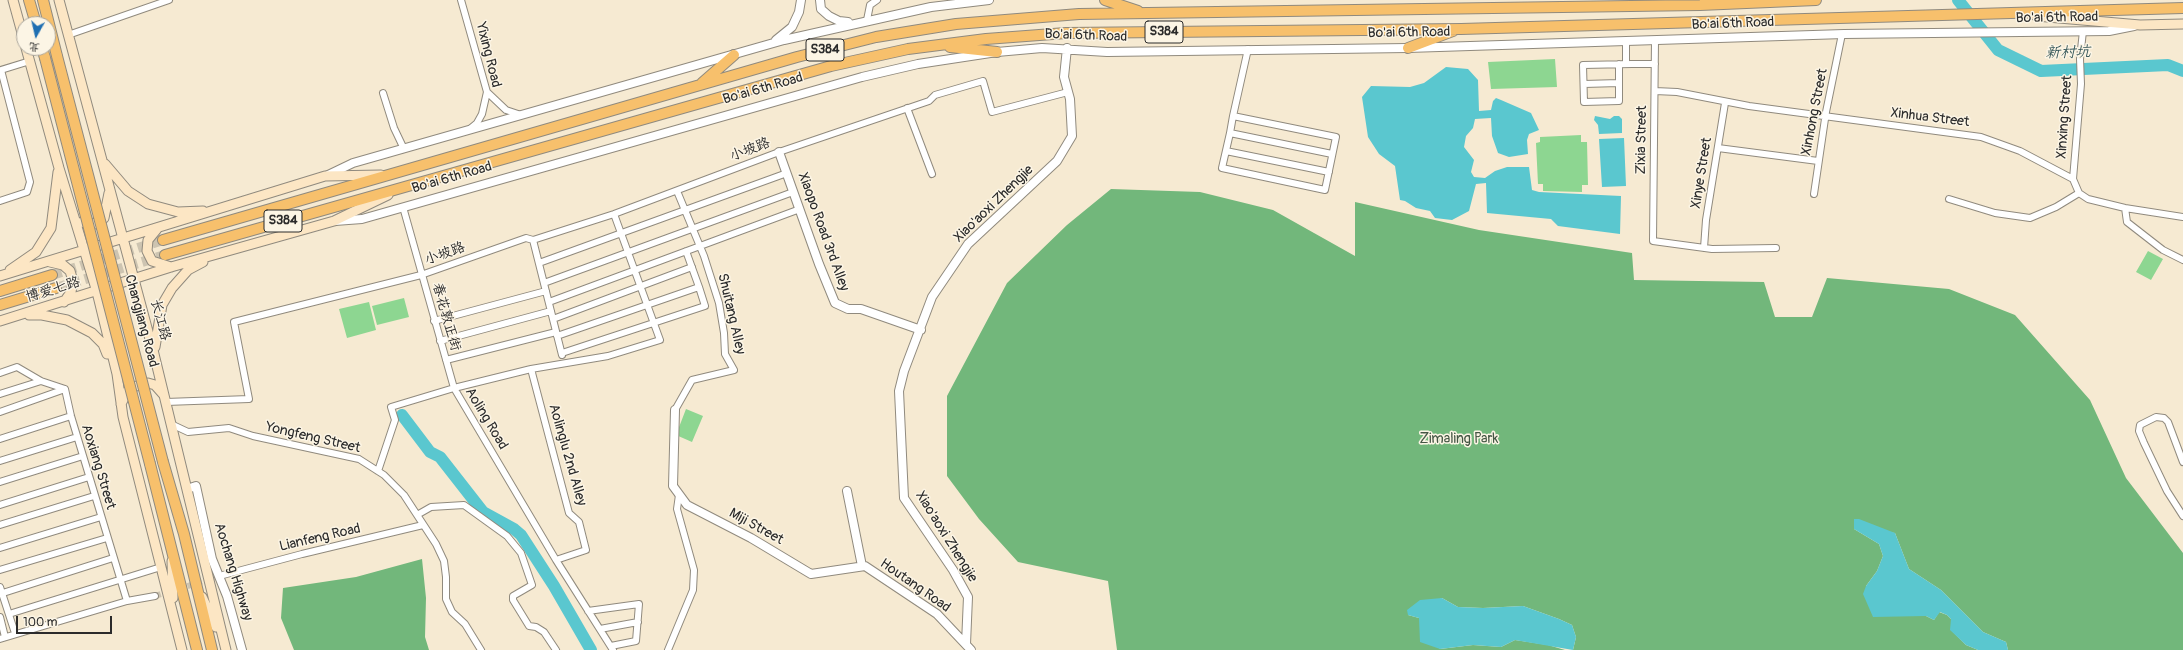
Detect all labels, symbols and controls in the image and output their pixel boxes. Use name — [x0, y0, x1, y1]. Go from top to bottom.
street label: Bo'ai 6th Road — [2016, 9, 2098, 27]
street label: Bo'ai 6th Road — [1691, 14, 1775, 34]
north arrow — [16, 16, 56, 56]
street label: Yixing Road — [472, 21, 504, 89]
road number: S384 — [1145, 21, 1183, 43]
street label: Bo'ai 6th Road — [1368, 24, 1450, 42]
street label: Bo'ai 6th Road — [1044, 26, 1128, 46]
road number: S384 — [806, 39, 844, 61]
text: 北 — [28, 40, 41, 55]
water label: 新村坑 — [2045, 44, 2091, 62]
street label: Xinhong Street — [1798, 67, 1832, 157]
street label: Bo'ai 6th Road — [721, 70, 805, 108]
street label: Xinxing Street — [2054, 75, 2076, 159]
street label: Zixia Street — [1633, 105, 1651, 175]
street label: Xinhua Street — [1890, 105, 1970, 131]
street label: 小坡路 — [727, 135, 773, 165]
street label: Xinye Street — [1688, 136, 1716, 210]
street label: Bo'ai 6th Road — [410, 159, 494, 197]
street label: Xiao'aoxi Zhengjie — [951, 162, 1037, 246]
street label: Xiaopo Road 3rd Alley — [794, 170, 852, 294]
road number: S384 — [264, 210, 302, 232]
street label: 小坡路 — [422, 239, 468, 269]
street label: Shuitang Alley — [714, 272, 748, 356]
street label: Changjiang Road — [121, 273, 161, 369]
street label: 博爱七路 — [24, 274, 82, 306]
street label: 春花敦正街 — [428, 281, 464, 353]
street label: 长江路 — [146, 298, 174, 342]
street label: Aoling Road — [461, 385, 511, 453]
street label: Aolinglu 2nd Alley — [544, 402, 590, 508]
street label: Yongfeng Street — [264, 419, 362, 457]
street label: Aoxiang Street — [77, 422, 119, 512]
park label: Zimaling Park — [1420, 431, 1498, 447]
street label: Xiao'aoxi Zhengjie — [911, 488, 981, 586]
street label: Miji Street — [726, 505, 786, 549]
street label: Lianfeng Road — [278, 520, 362, 556]
street label: Aochang Highway — [210, 521, 256, 623]
street label: Houtang Road — [877, 556, 953, 616]
scale bar — [18, 608, 114, 634]
text: 100 m — [23, 615, 57, 630]

